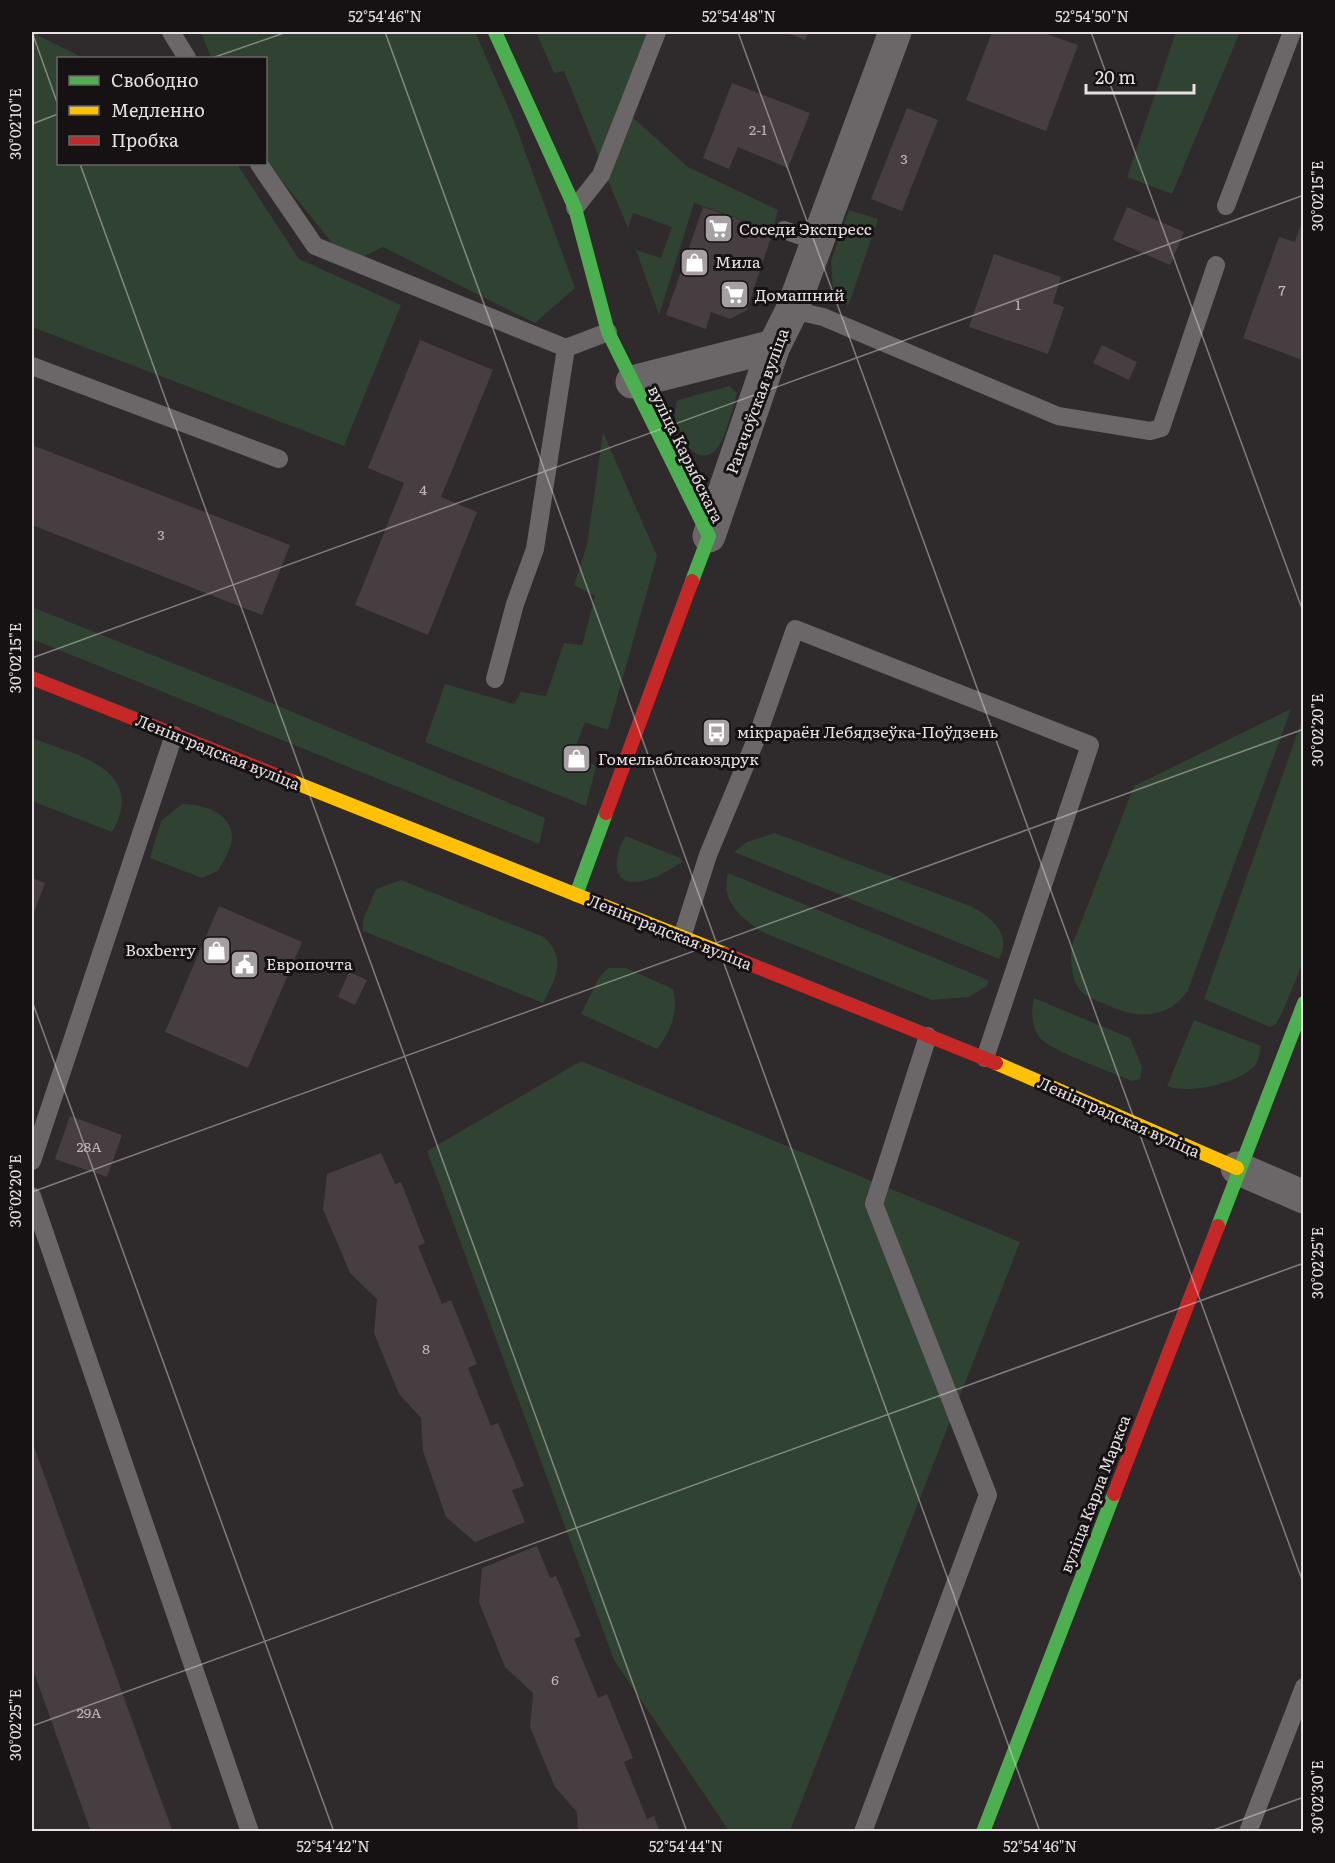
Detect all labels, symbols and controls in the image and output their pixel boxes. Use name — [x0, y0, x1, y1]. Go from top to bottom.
text: 52°54'46"N — [348, 4, 422, 27]
text: 52°54'48"N — [702, 4, 776, 27]
text: 52°54'50"N — [1055, 4, 1129, 27]
legend — [57, 57, 267, 165]
scale bar — [1086, 57, 1194, 95]
text: 20 m — [1095, 63, 1136, 90]
text: Свободно — [111, 66, 199, 93]
text: 30°02'10"E — [3, 88, 26, 160]
text: Медленно — [111, 96, 205, 123]
house number: 2-1 — [749, 119, 767, 139]
text: Пробка — [111, 126, 179, 153]
house number: 3 — [900, 148, 908, 168]
text: 30°02'15"E — [1305, 161, 1328, 231]
supermarket icon: Соседи Экспресс — [702, 213, 734, 245]
place label: Соседи Экспресс — [739, 216, 872, 240]
shop icon: Мила — [678, 246, 710, 278]
place label: Мила — [715, 249, 761, 273]
supermarket icon: Домашний — [718, 279, 750, 311]
house number: 7 — [1278, 279, 1286, 299]
place label: Домашний — [755, 282, 845, 306]
house number: 1 — [1015, 294, 1021, 314]
street label: Рагачоўская вуліца — [719, 324, 794, 477]
street label: вуліца Карыбскага — [643, 381, 731, 527]
house number: 4 — [419, 479, 427, 499]
house number: 3 — [157, 524, 165, 544]
text: 30°02'15"E — [3, 623, 26, 693]
text: 30°02'20"E — [1305, 693, 1328, 767]
street label: Ленінградская вуліца — [133, 707, 304, 795]
bus stop icon: мікрараён Лебядзеўка-Поўдзень — [700, 716, 732, 748]
place label: мікрараён Лебядзеўка-Поўдзень — [737, 719, 999, 743]
shop icon: Гомельаблсаюздрук — [561, 743, 593, 775]
place label: Гомельаблсаюздрук — [598, 746, 759, 770]
street label: Ленінградская вуліца — [585, 887, 756, 975]
shop icon: Boxberry — [201, 934, 233, 966]
place label: Boxberry — [125, 937, 197, 961]
public building icon: Европочта — [229, 948, 261, 980]
place label: Европочта — [266, 951, 353, 975]
street label: Ленінградская вуліца — [1035, 1070, 1205, 1163]
house number: 28А — [76, 1136, 102, 1156]
text: 30°02'20"E — [3, 1154, 26, 1228]
text: 30°02'25"E — [1305, 1227, 1328, 1299]
house number: 8 — [422, 1338, 430, 1358]
street label: вуліца Карла Маркса — [1053, 1411, 1135, 1576]
house number: 6 — [551, 1669, 559, 1689]
text: 30°02'25"E — [3, 1689, 26, 1761]
house number: 29А — [77, 1702, 102, 1722]
text: 30°02'30"E — [1305, 1760, 1328, 1834]
text: 52°54'42"N — [296, 1834, 370, 1857]
text: 52°54'44"N — [649, 1834, 723, 1857]
text: 52°54'46"N — [1003, 1834, 1077, 1857]

